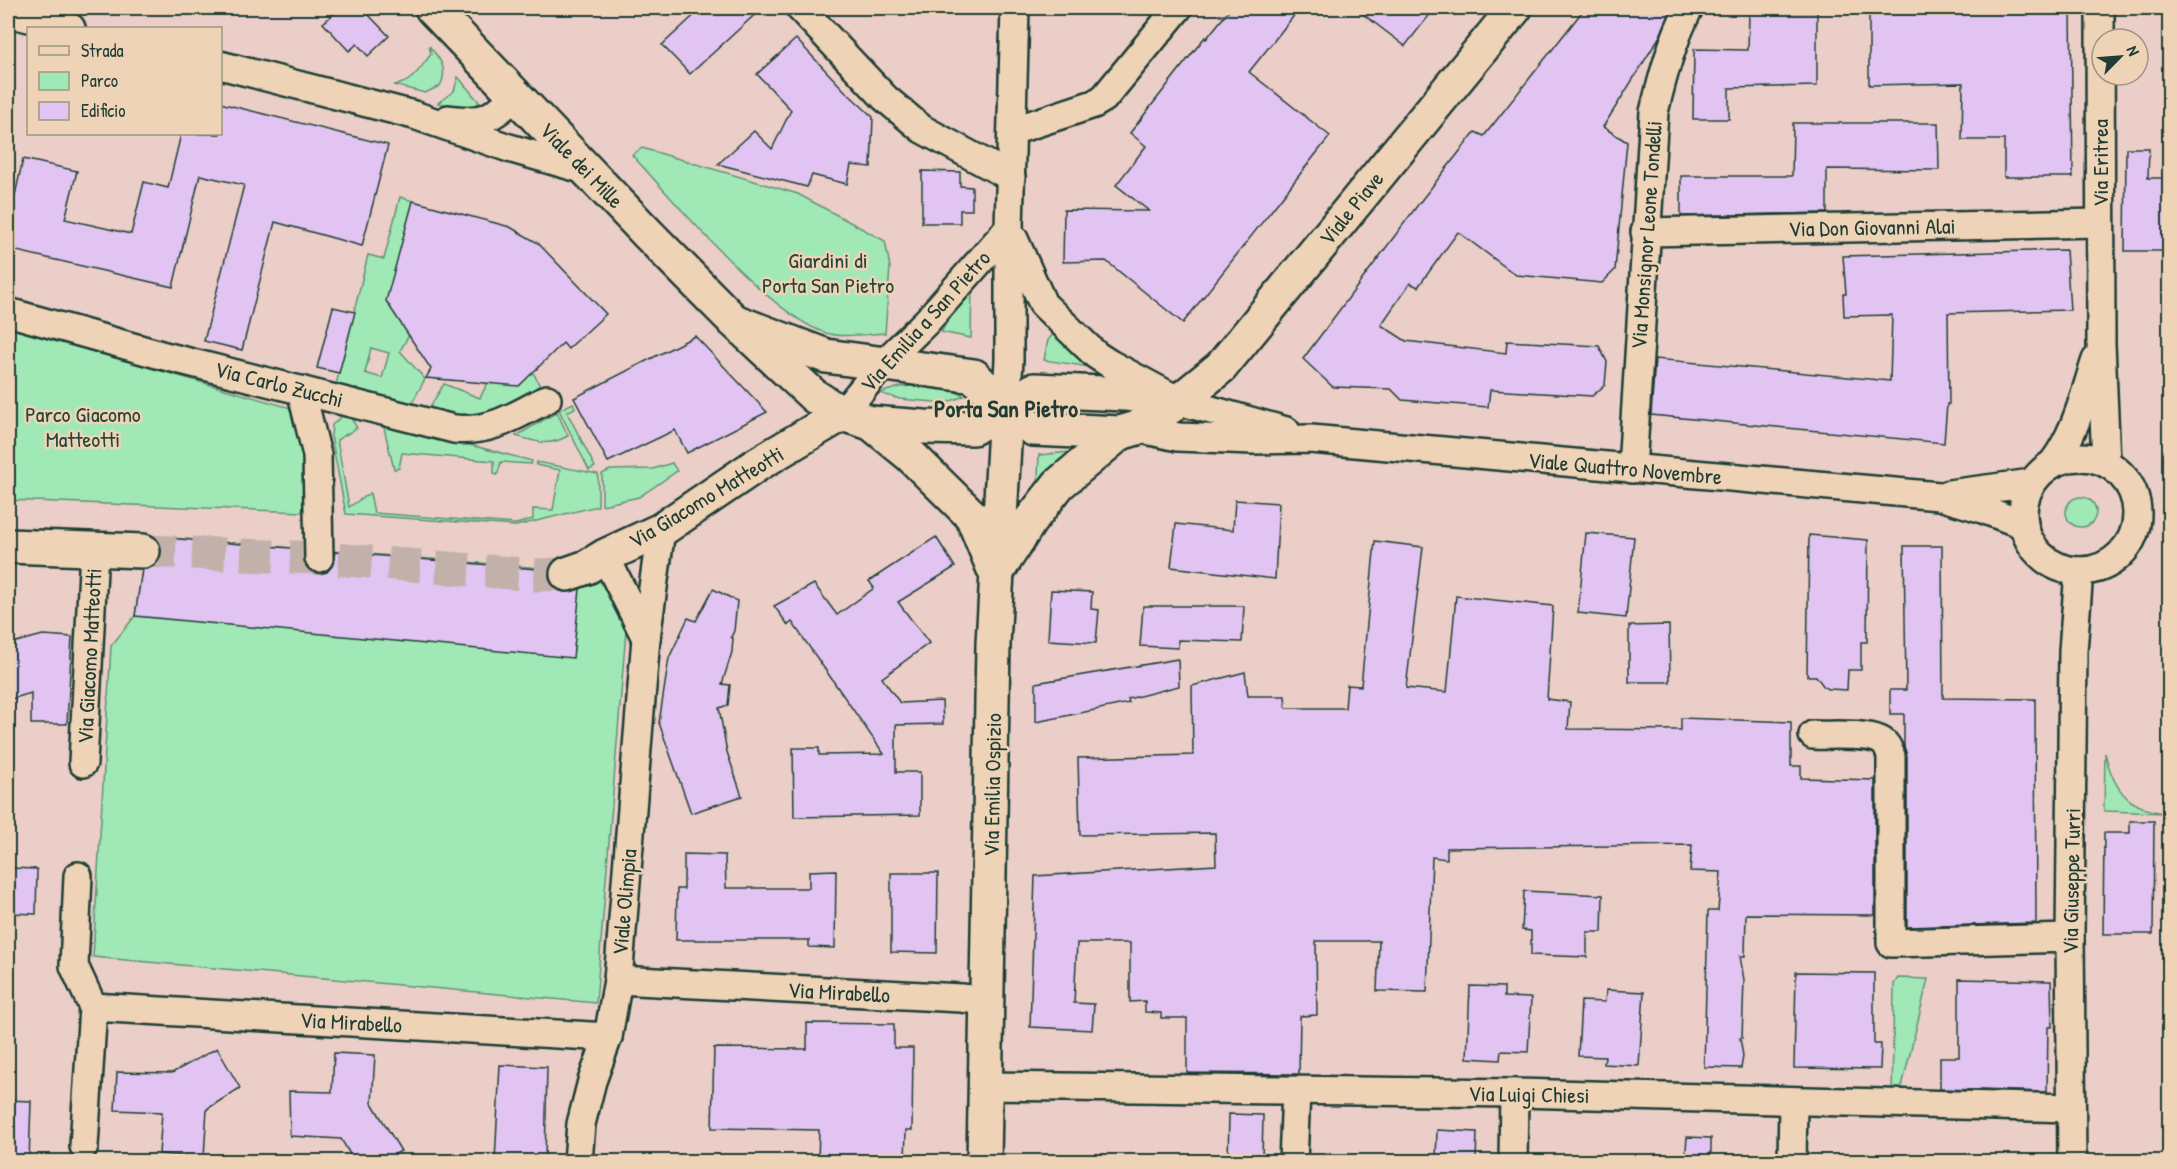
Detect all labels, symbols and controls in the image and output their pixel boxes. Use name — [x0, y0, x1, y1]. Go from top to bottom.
legend — [27, 27, 222, 135]
north arrow — [2090, 27, 2150, 87]
text: Strada — [81, 38, 124, 63]
text: N — [2122, 42, 2146, 60]
text: Parco — [81, 68, 118, 93]
text: Edificio — [81, 98, 125, 123]
street label: Viale dei Mille — [533, 115, 631, 215]
street label: Via Eritrea — [2085, 119, 2115, 207]
street label: Via Monsignor Leone Tondelli — [1623, 120, 1669, 350]
street label: Viale Piave — [1312, 164, 1390, 251]
street label: Via Don Giovanni Alai — [1788, 211, 1956, 243]
street label: Via Emilia a San Pietro — [853, 243, 997, 399]
park label: Giardini di Porta San Pietro — [762, 245, 894, 300]
street label: Via Carlo Zucchi — [212, 354, 346, 414]
district label: Porta San Pietro — [934, 392, 1078, 424]
park label: Parco Giacomo Matteotti — [25, 399, 141, 454]
street label: Via Giacomo Matteotti — [623, 439, 789, 555]
street label: Viale Quattro Novembre — [1527, 445, 1723, 491]
street label: Via Giacomo Matteotti — [69, 567, 109, 745]
street label: Via Emilia Ospizio — [976, 713, 1008, 857]
street label: Via Giuseppe Turri — [2055, 808, 2087, 954]
street label: Viale Olimpia — [604, 847, 644, 956]
street label: Via Mirabello — [787, 974, 891, 1010]
street label: Via Mirabello — [299, 1004, 403, 1040]
street label: Via Luigi Chiesi — [1468, 1078, 1590, 1110]

